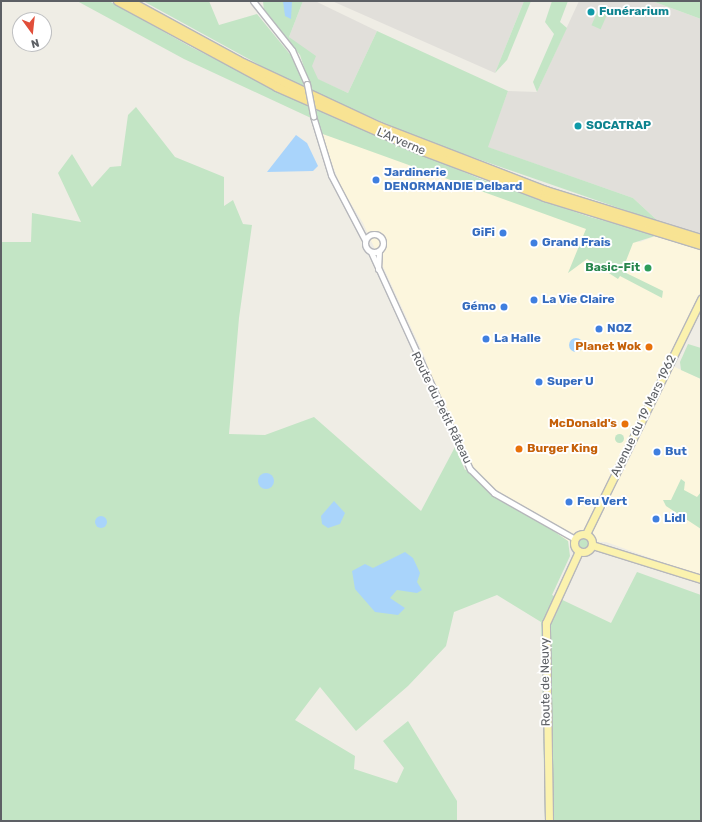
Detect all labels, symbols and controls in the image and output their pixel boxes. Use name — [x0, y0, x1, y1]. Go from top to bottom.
place label: Funérarium — [599, 5, 669, 19]
marker: Funérarium — [586, 7, 596, 17]
north arrow — [12, 12, 52, 52]
text: N — [29, 36, 40, 50]
place label: SOCATRAP — [586, 119, 651, 133]
marker: SOCATRAP — [573, 121, 583, 131]
street label: L'Arverne — [374, 125, 428, 159]
place label: Jardinerie DENORMANDIE Delbard — [384, 166, 522, 194]
marker: Jardinerie DENORMANDIE Delbard — [371, 175, 381, 185]
place label: GiFi — [472, 226, 495, 240]
marker: GiFi — [498, 228, 508, 238]
place label: Grand Frais — [542, 236, 611, 250]
marker: Grand Frais — [529, 238, 539, 248]
place label: Basic-Fit — [585, 261, 640, 275]
marker: Basic-Fit — [643, 263, 653, 273]
place label: La Vie Claire — [542, 293, 615, 307]
marker: La Vie Claire — [529, 295, 539, 305]
place label: Gémo — [462, 300, 496, 314]
marker: Gémo — [499, 302, 509, 312]
place label: NOZ — [607, 322, 632, 336]
marker: NOZ — [594, 324, 604, 334]
place label: La Halle — [494, 332, 541, 346]
marker: La Halle — [481, 334, 491, 344]
place label: Planet Wok — [575, 340, 641, 354]
marker: Planet Wok — [644, 342, 654, 352]
street label: Route du Petit Râteau — [408, 350, 474, 466]
street label: Avenue du 19 Mars 1962 — [608, 353, 680, 479]
place label: Super U — [547, 375, 594, 389]
marker: Super U — [534, 377, 544, 387]
place label: McDonald's — [549, 417, 617, 431]
marker: McDonald's — [620, 419, 630, 429]
place label: Burger King — [527, 442, 598, 456]
marker: Burger King — [514, 444, 524, 454]
place label: But — [665, 445, 687, 459]
marker: But — [652, 447, 662, 457]
place label: Feu Vert — [577, 495, 628, 509]
marker: Feu Vert — [564, 497, 574, 507]
place label: Lidl — [664, 512, 686, 526]
marker: Lidl — [651, 514, 661, 524]
street label: Route de Neuvy — [538, 638, 554, 726]

